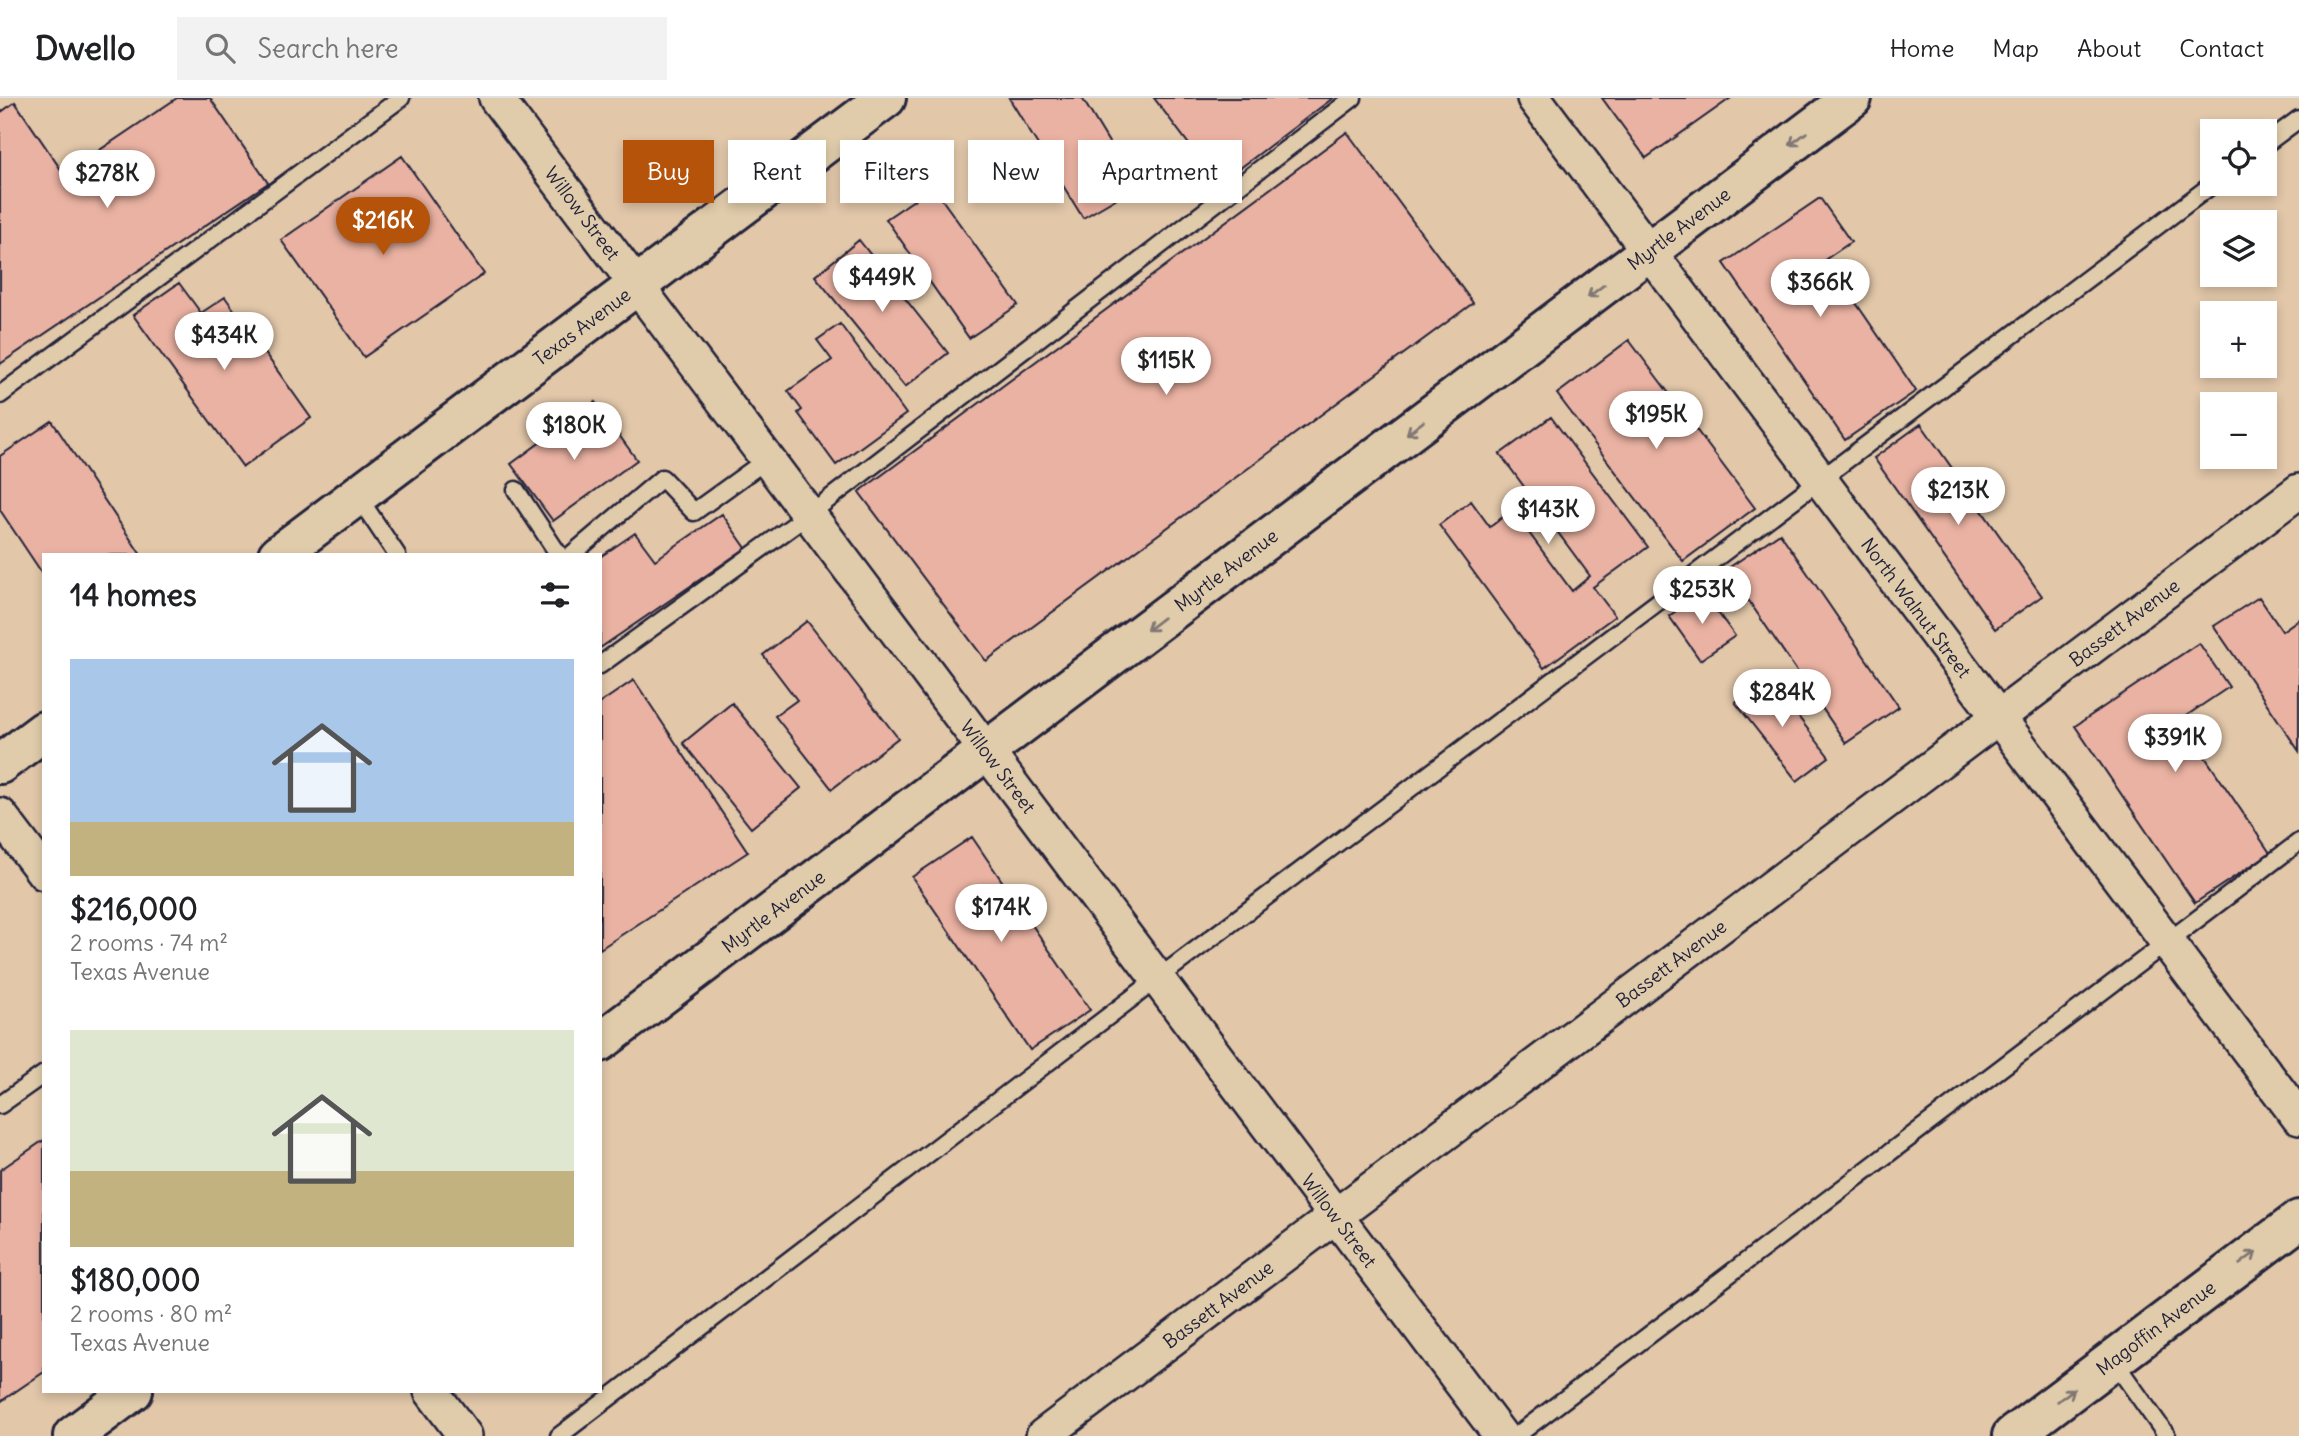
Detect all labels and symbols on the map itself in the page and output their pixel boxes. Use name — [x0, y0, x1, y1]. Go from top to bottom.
one-way arrow — [1789, 132, 1808, 146]
pin: $278K — [58, 150, 156, 210]
street label: Willow Street — [540, 162, 625, 265]
street label: Myrtle Avenue — [1622, 182, 1735, 275]
pin: $216K — [334, 198, 432, 257]
pin: $449K — [833, 254, 931, 314]
pin: $366K — [1771, 260, 1869, 319]
street label: Texas Avenue — [528, 282, 635, 371]
one-way arrow — [1588, 283, 1606, 298]
pin: $434K — [175, 313, 273, 372]
pin: $115K — [1117, 338, 1215, 397]
pin: $195K — [1607, 392, 1705, 451]
pin: $180K — [525, 402, 623, 462]
one-way arrow — [1406, 420, 1425, 435]
pin: $213K — [1909, 468, 2007, 527]
pin: $143K — [1499, 486, 1597, 546]
street label: Myrtle Avenue — [1170, 523, 1282, 617]
street label: North Walnut Street — [1856, 533, 1976, 682]
pin: $253K — [1653, 566, 1751, 626]
street label: Bassett Avenue — [2064, 573, 2184, 672]
one-way arrow — [1146, 616, 1165, 631]
pin: $284K — [1733, 670, 1831, 729]
pin: $391K — [2126, 714, 2224, 774]
street label: Willow Street — [955, 715, 1041, 818]
street label: Myrtle Avenue — [717, 865, 830, 958]
pin: $174K — [952, 884, 1050, 944]
street label: Bassett Avenue — [1611, 914, 1731, 1013]
street label: Willow Street — [1296, 1169, 1382, 1272]
one-way arrow — [2239, 1251, 2257, 1266]
street label: Bassett Avenue — [1158, 1255, 1278, 1354]
street label: Magoffin Avenue — [2091, 1275, 2220, 1380]
one-way arrow — [2057, 1388, 2076, 1403]

